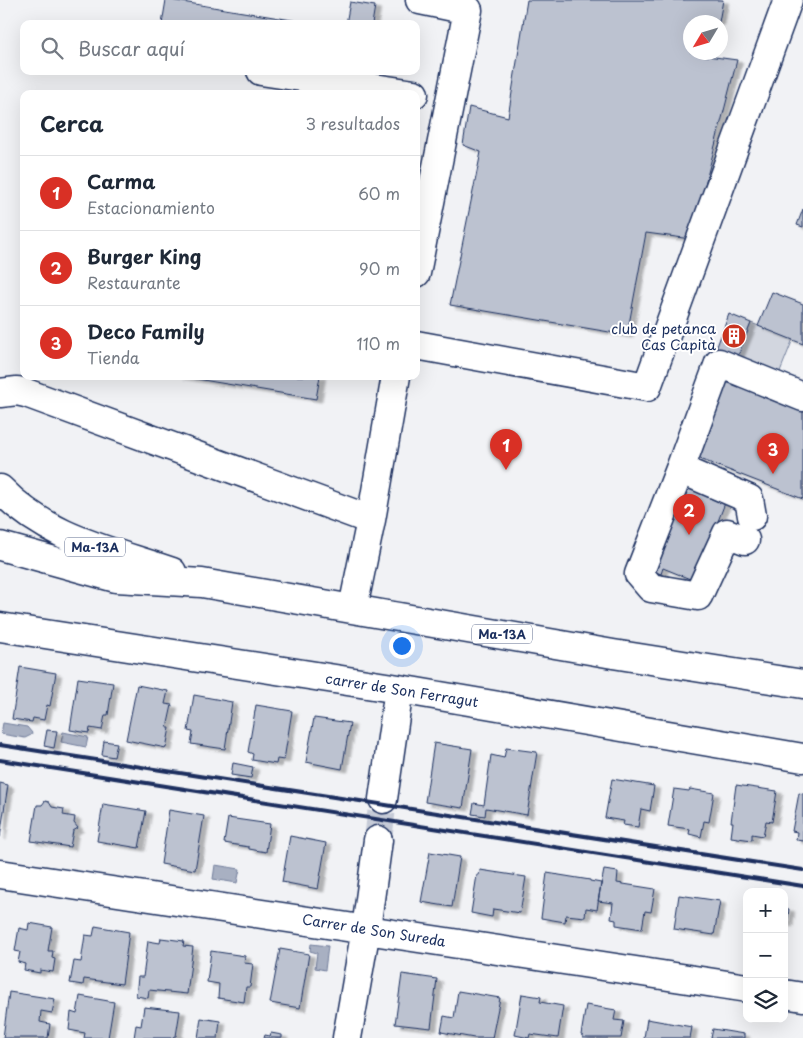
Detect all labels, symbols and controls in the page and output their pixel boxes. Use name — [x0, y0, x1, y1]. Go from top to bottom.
north arrow — [683, 15, 728, 60]
search box — [20, 20, 420, 75]
icon: search — [38, 34, 66, 62]
text: Buscar aquí — [78, 34, 185, 62]
text: Cerca — [40, 107, 104, 139]
text: 3 resultados — [305, 111, 400, 135]
text: Carma — [87, 167, 155, 195]
text: 1 — [52, 181, 60, 205]
text: 60 m — [358, 181, 400, 205]
text: Estacionamiento — [87, 195, 215, 219]
text: Burger King — [87, 242, 201, 270]
text: 2 — [50, 256, 62, 280]
text: 90 m — [359, 256, 400, 280]
text: Restaurante — [87, 270, 181, 294]
text: Deco Family — [87, 317, 205, 345]
place label: club de petanca Cas Capità — [611, 318, 716, 355]
building icon: club de petanca Cas Capità — [721, 323, 747, 349]
text: 3 — [51, 331, 61, 355]
text: 110 m — [357, 331, 400, 355]
text: Tienda — [87, 345, 140, 369]
pin: 1 — [490, 429, 522, 470]
pin: 3 — [757, 433, 789, 474]
pin: 2 — [673, 494, 705, 535]
road number: Ma-13A — [65, 538, 125, 556]
road number: Ma-13A — [472, 624, 532, 644]
your location — [389, 633, 415, 659]
street label: carrer de Son Ferragut — [324, 668, 480, 712]
map controls — [743, 888, 788, 1023]
button: + — [743, 888, 788, 933]
street label: Carrer de Son Sureda — [301, 908, 448, 952]
button: − — [743, 933, 788, 978]
button: layers — [743, 978, 788, 1023]

